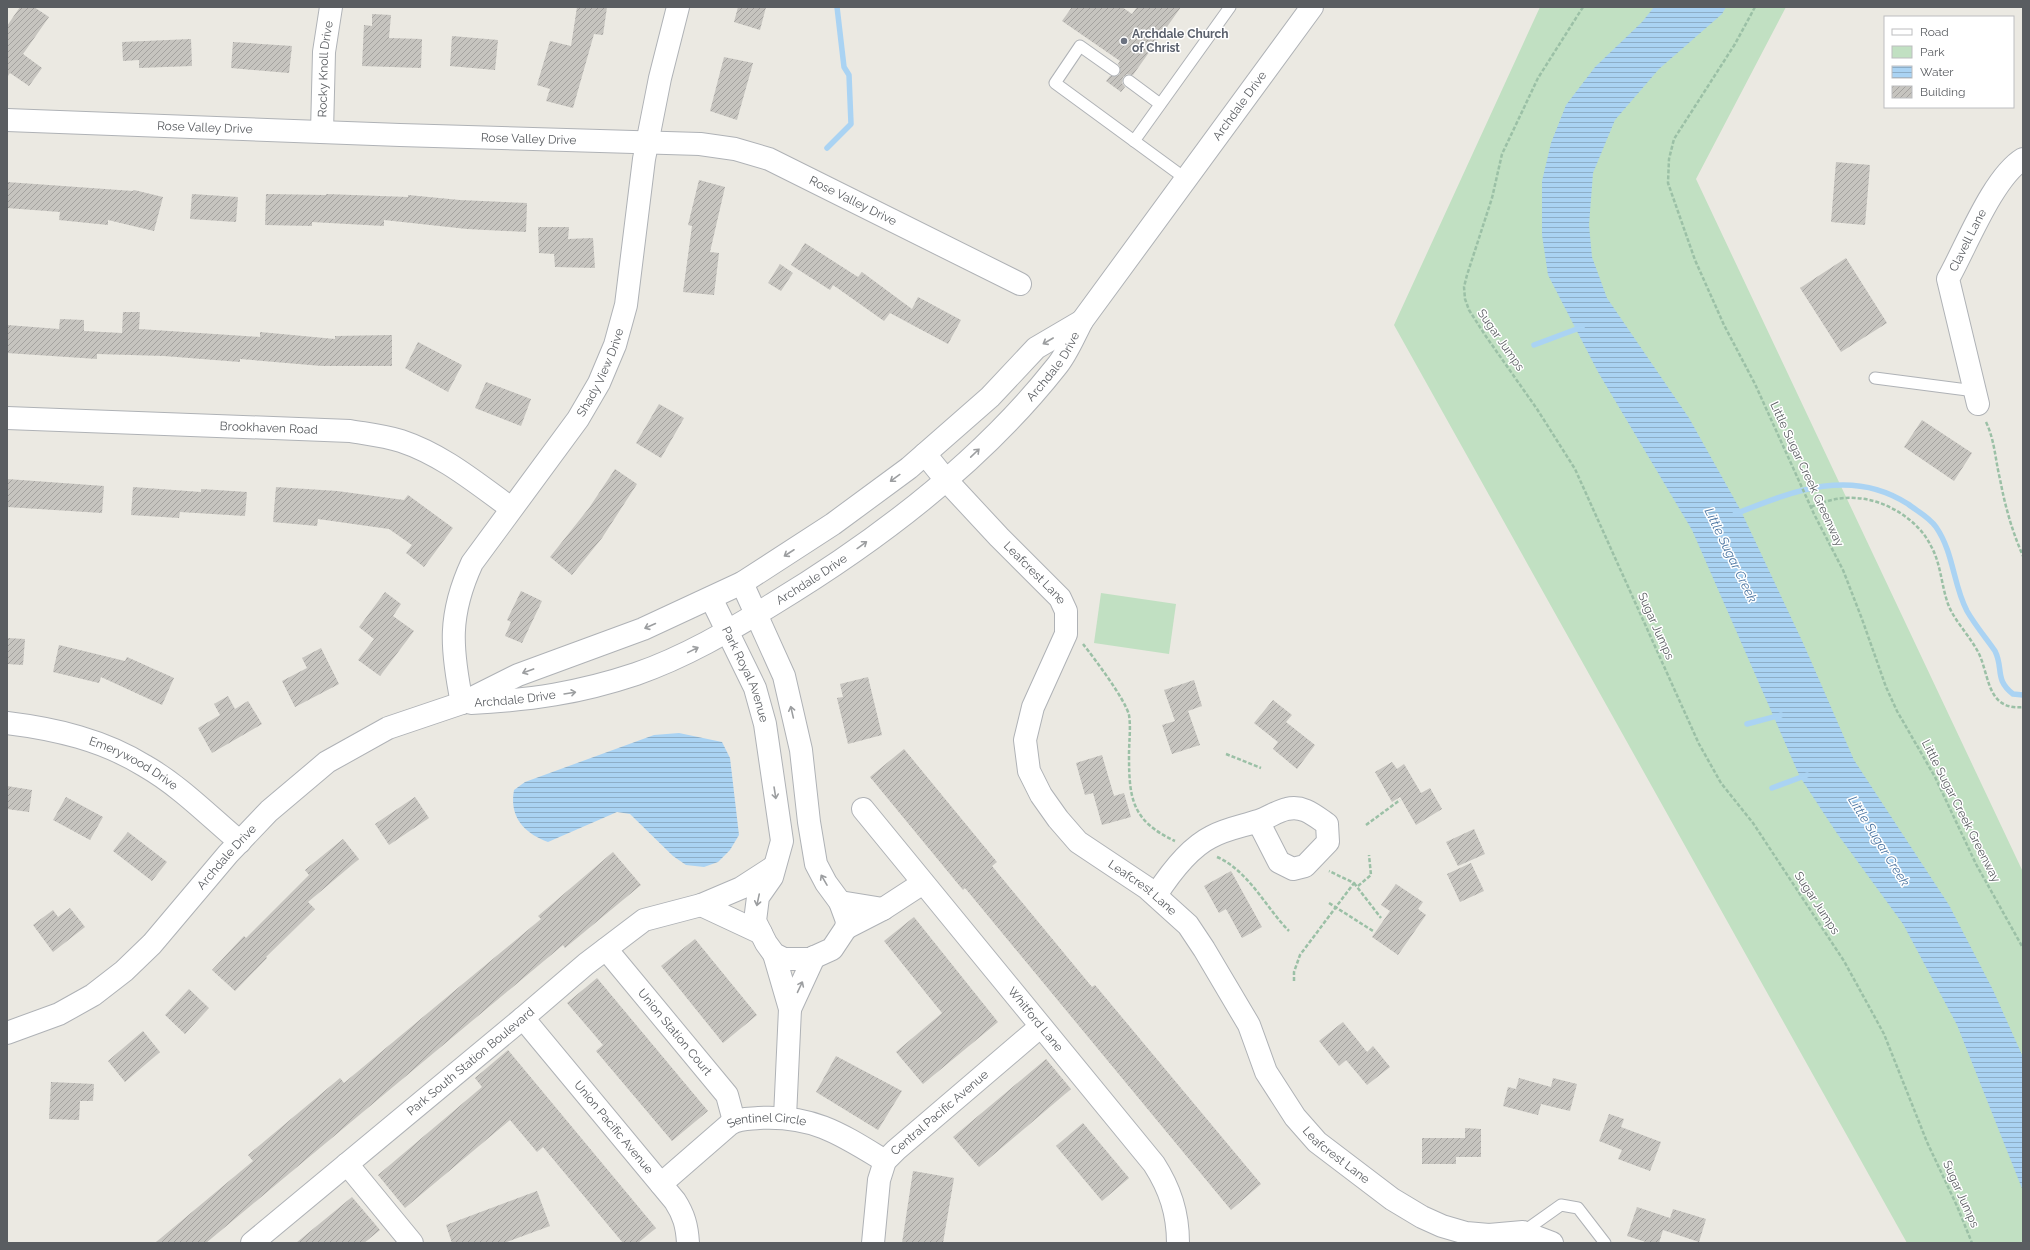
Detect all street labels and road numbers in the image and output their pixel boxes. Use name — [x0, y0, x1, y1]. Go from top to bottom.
street label: Rocky Knoll Drive — [315, 20, 336, 118]
street label: Archdale Drive — [1210, 69, 1269, 143]
street label: Rose Valley Drive — [157, 119, 253, 136]
street label: Rose Valley Drive — [481, 130, 577, 147]
street label: Rose Valley Drive — [807, 173, 899, 228]
street label: Clavell Lane — [1946, 207, 1989, 274]
street label: Sugar Jumps — [1475, 306, 1528, 374]
street label: Shady View Drive — [574, 327, 626, 419]
street label: Archdale Drive — [1024, 330, 1082, 404]
street label: Little Sugar Creek Greenway — [1767, 399, 1847, 549]
street label: Brookhaven Road — [220, 419, 318, 437]
street label: Leafcrest Lane — [1001, 539, 1069, 606]
street label: Archdale Drive — [773, 551, 850, 607]
street label: Sugar Jumps — [1635, 590, 1677, 662]
street label: Park Royal Avenue — [719, 624, 771, 724]
street label: Archdale Drive — [474, 687, 557, 710]
street label: Emerywood Drive — [87, 734, 181, 793]
street label: Little Sugar Creek Greenway — [1919, 737, 2003, 885]
street label: Archdale Drive — [194, 822, 259, 892]
street label: Leafcrest Lane — [1106, 857, 1179, 918]
street label: Sugar Jumps — [1791, 869, 1843, 937]
street label: Whitford Lane — [1005, 984, 1066, 1054]
street label: Union Station Court — [635, 986, 715, 1078]
street label: Park South Station Boulevard — [404, 1005, 537, 1119]
street label: Central Pacific Avenue — [888, 1067, 991, 1158]
street label: Union Pacific Avenue — [571, 1078, 656, 1177]
street label: Sentinel Circle — [724, 1111, 808, 1131]
street label: Leafcrest Lane — [1300, 1124, 1372, 1186]
street label: Sugar Jumps — [1940, 1158, 1982, 1230]

